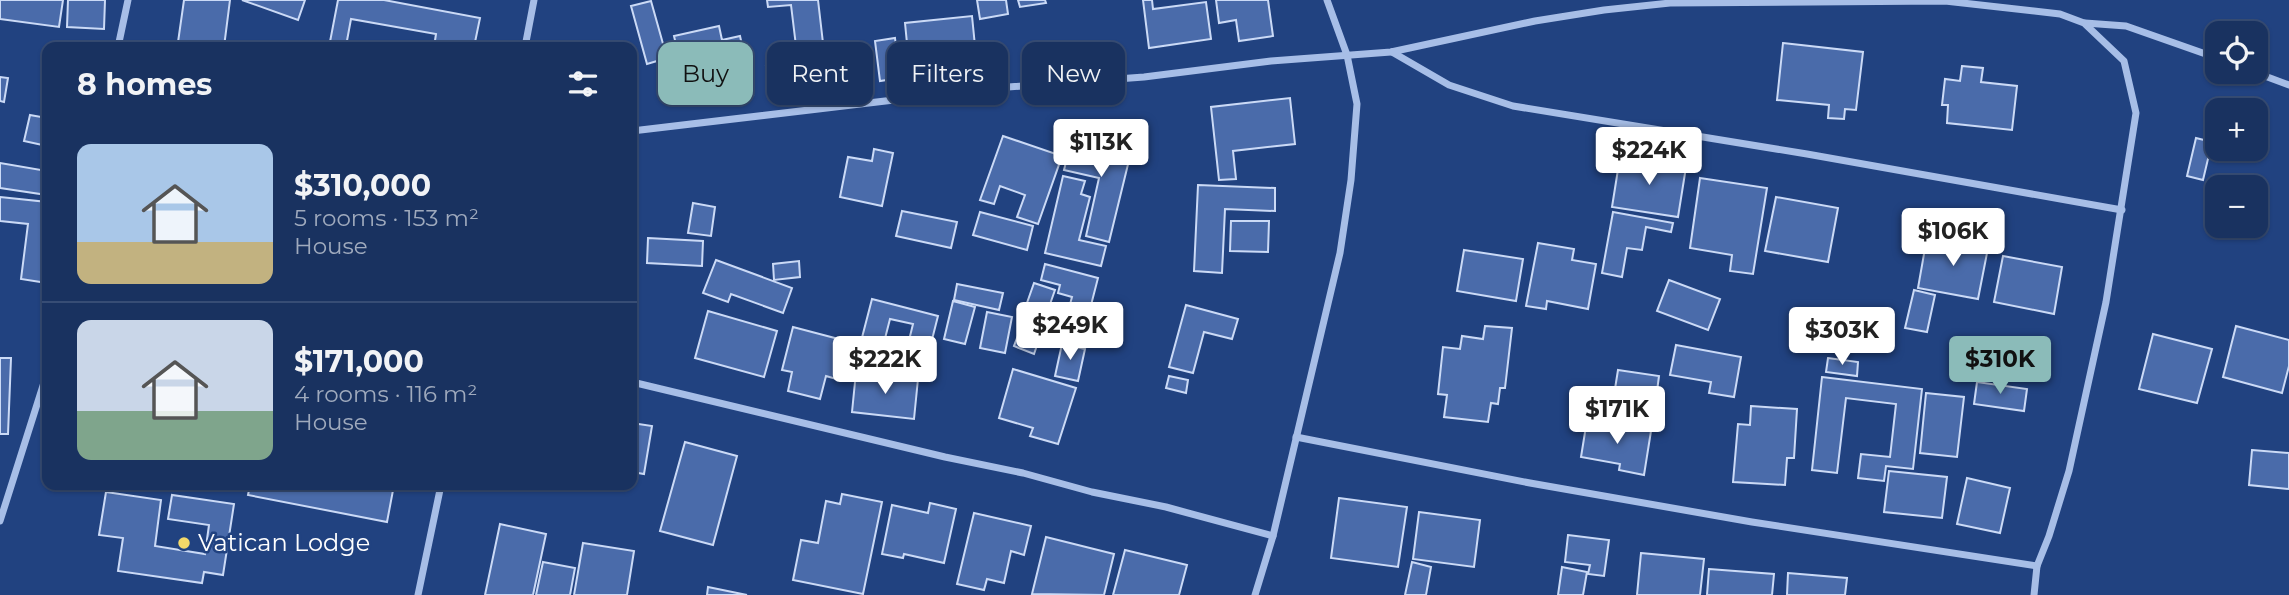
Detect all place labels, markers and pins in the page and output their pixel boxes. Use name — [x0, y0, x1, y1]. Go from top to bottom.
pin: $113K — [1052, 120, 1150, 179]
pin: $224K — [1600, 128, 1698, 187]
pin: $106K — [1904, 208, 2002, 268]
pin: $249K — [1021, 302, 1119, 362]
pin: $303K — [1793, 308, 1891, 367]
pin: $222K — [836, 336, 934, 396]
pin: $310K — [1951, 336, 2049, 396]
pin: $171K — [1568, 386, 1666, 446]
place label: Vatican Lodge — [198, 528, 370, 557]
marker: Vatican Lodge — [176, 535, 192, 551]

